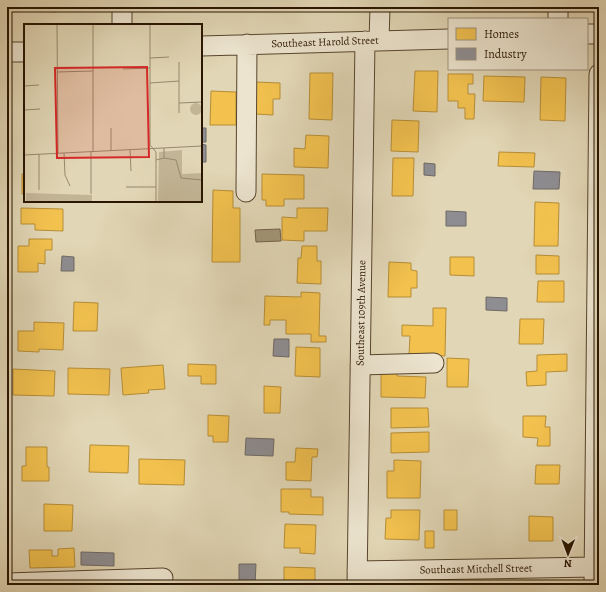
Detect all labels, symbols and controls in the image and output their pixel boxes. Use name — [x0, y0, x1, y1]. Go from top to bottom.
legend — [448, 18, 588, 70]
inset map — [24, 24, 202, 202]
text: Homes — [484, 26, 519, 42]
street label: Southeast Harold Street — [271, 33, 379, 51]
text: Industry — [484, 46, 527, 62]
street label: Southeast 109th Avenue — [353, 260, 369, 366]
north arrow — [548, 534, 588, 574]
text: N — [564, 556, 572, 571]
street label: Southeast Mitchell Street — [419, 561, 533, 577]

